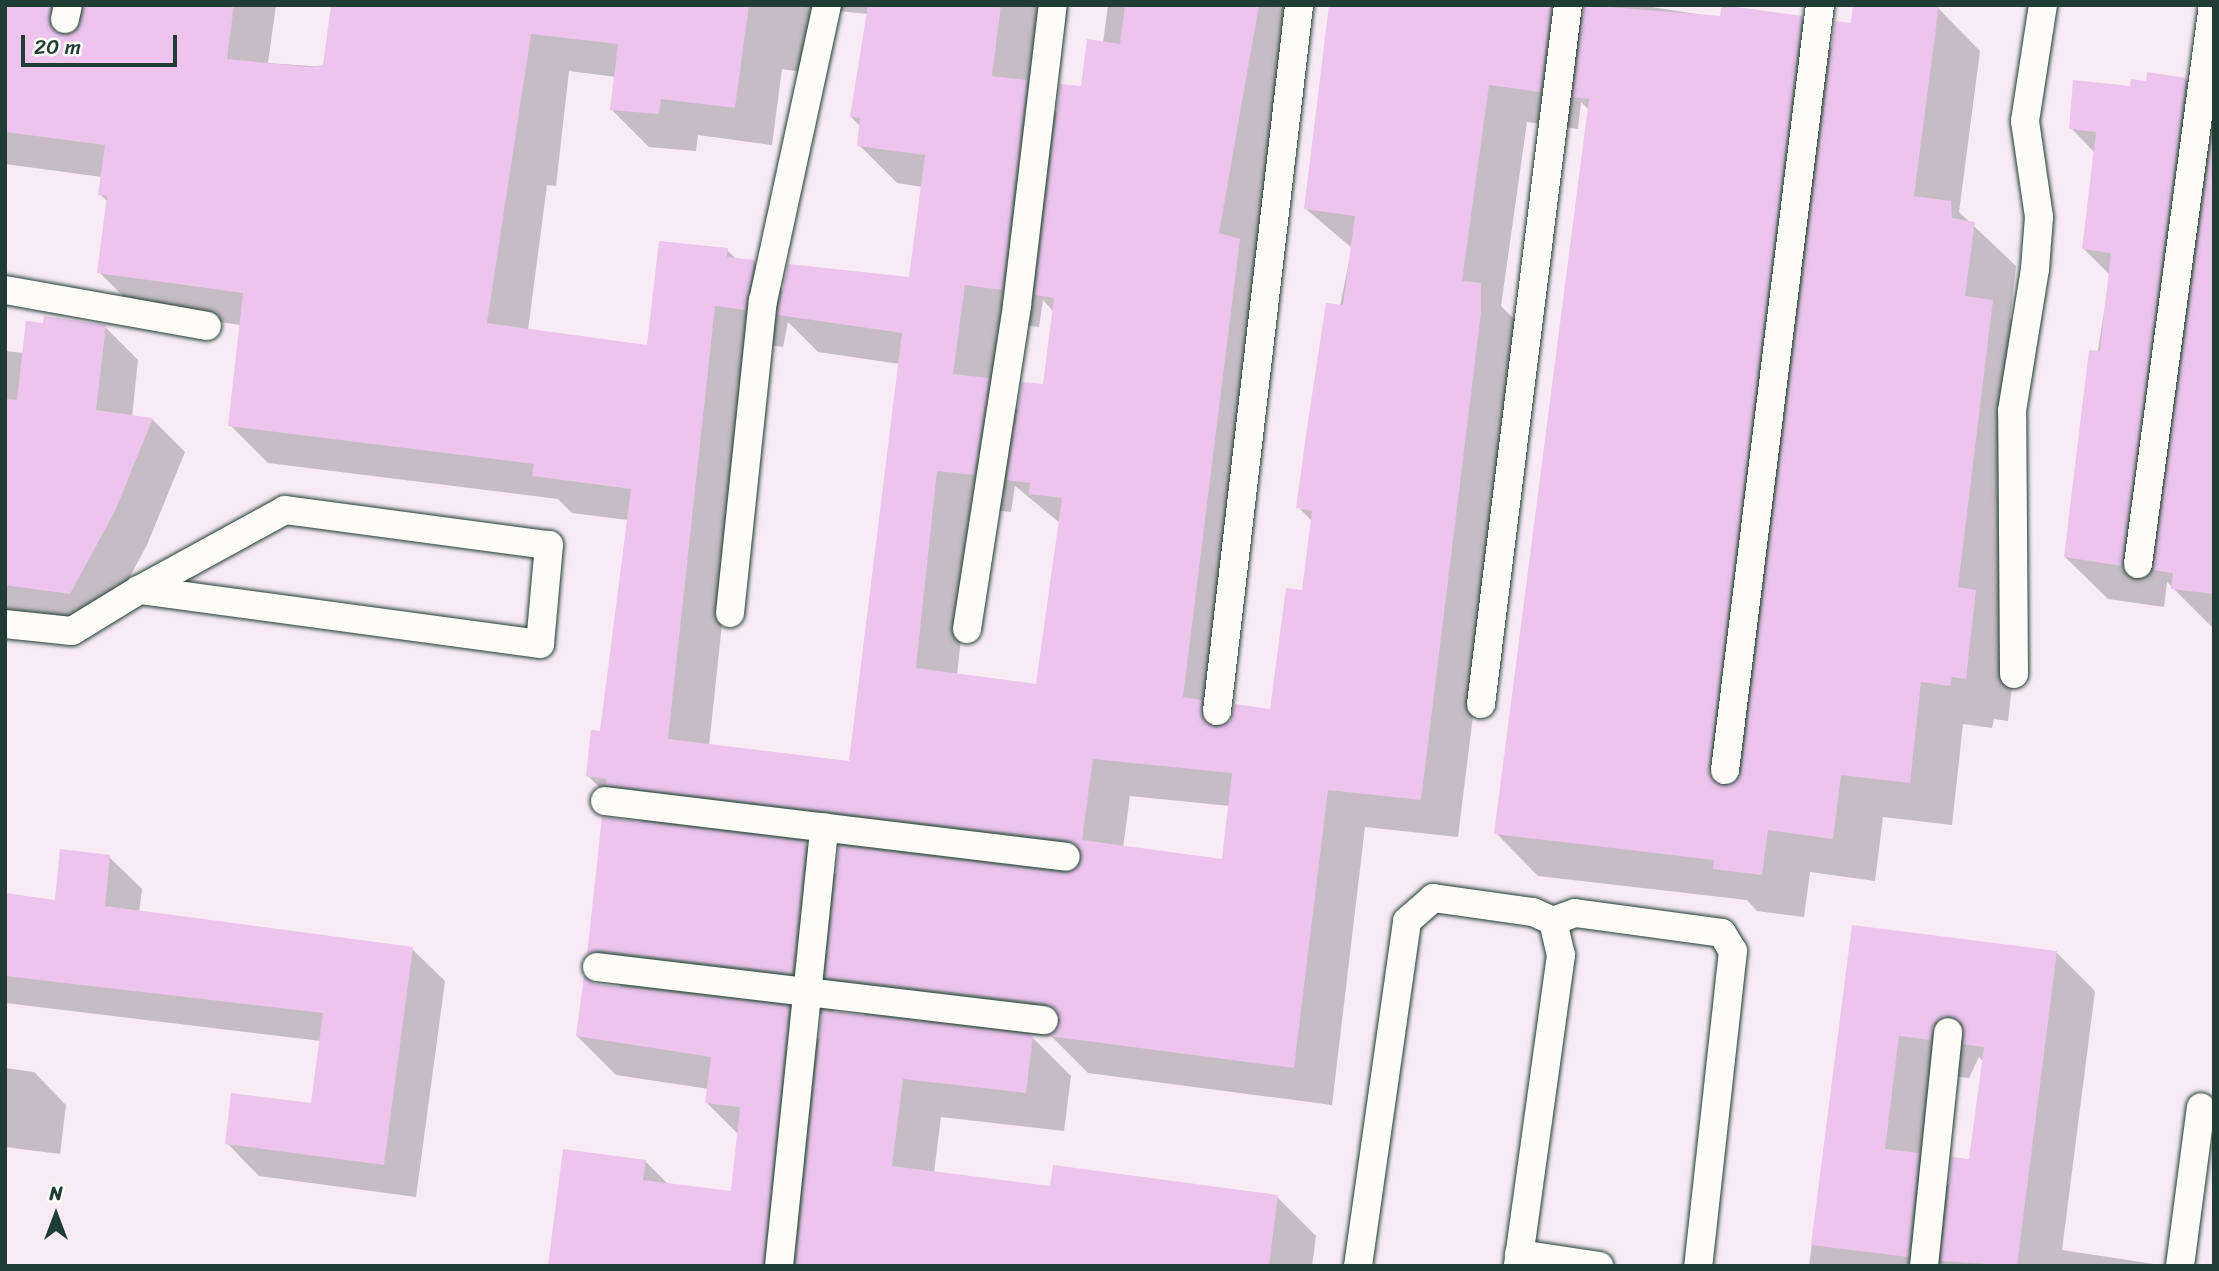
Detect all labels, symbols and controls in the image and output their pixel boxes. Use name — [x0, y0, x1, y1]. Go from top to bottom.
scale bar — [24, 21, 180, 65]
text: 20 m — [34, 28, 81, 66]
text: N — [49, 1177, 63, 1210]
north arrow — [21, 1180, 91, 1250]

